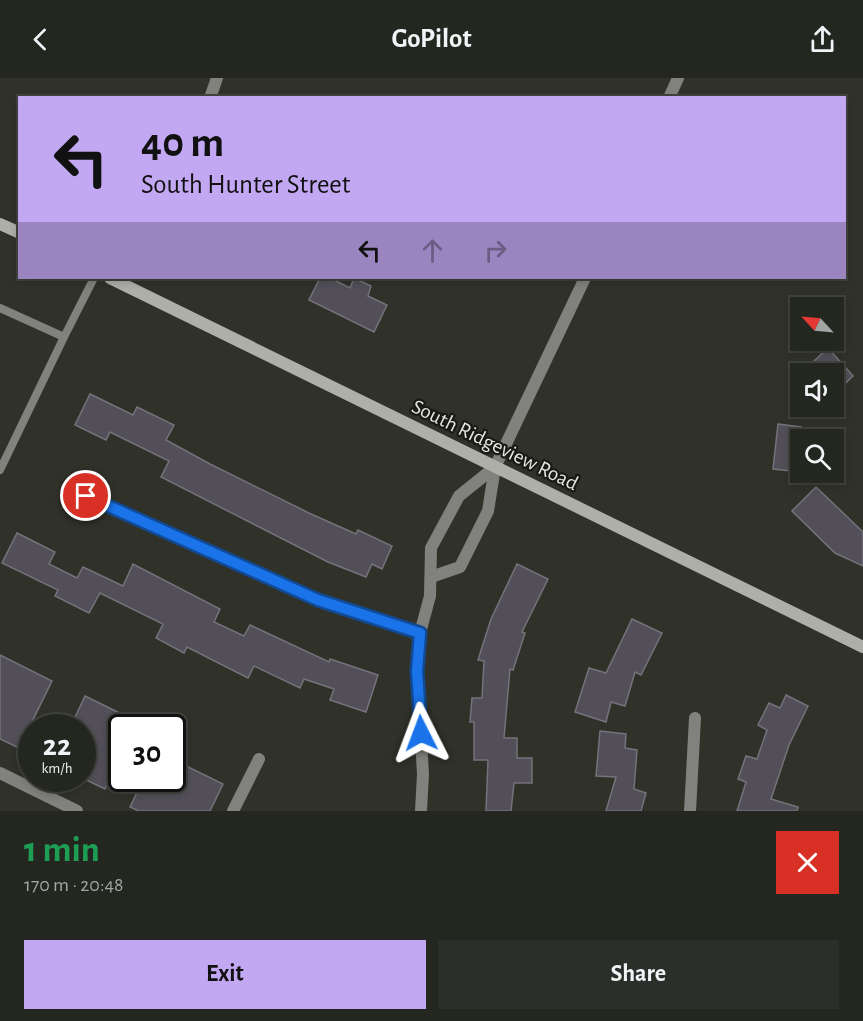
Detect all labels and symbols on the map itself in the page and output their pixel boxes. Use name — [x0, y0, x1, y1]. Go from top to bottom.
north arrow — [790, 297, 844, 351]
street label: South Ridgeview Road — [409, 396, 582, 494]
pin — [60, 470, 111, 521]
position arrow — [389, 701, 453, 765]
speed limit sign: 30 — [108, 714, 186, 792]

